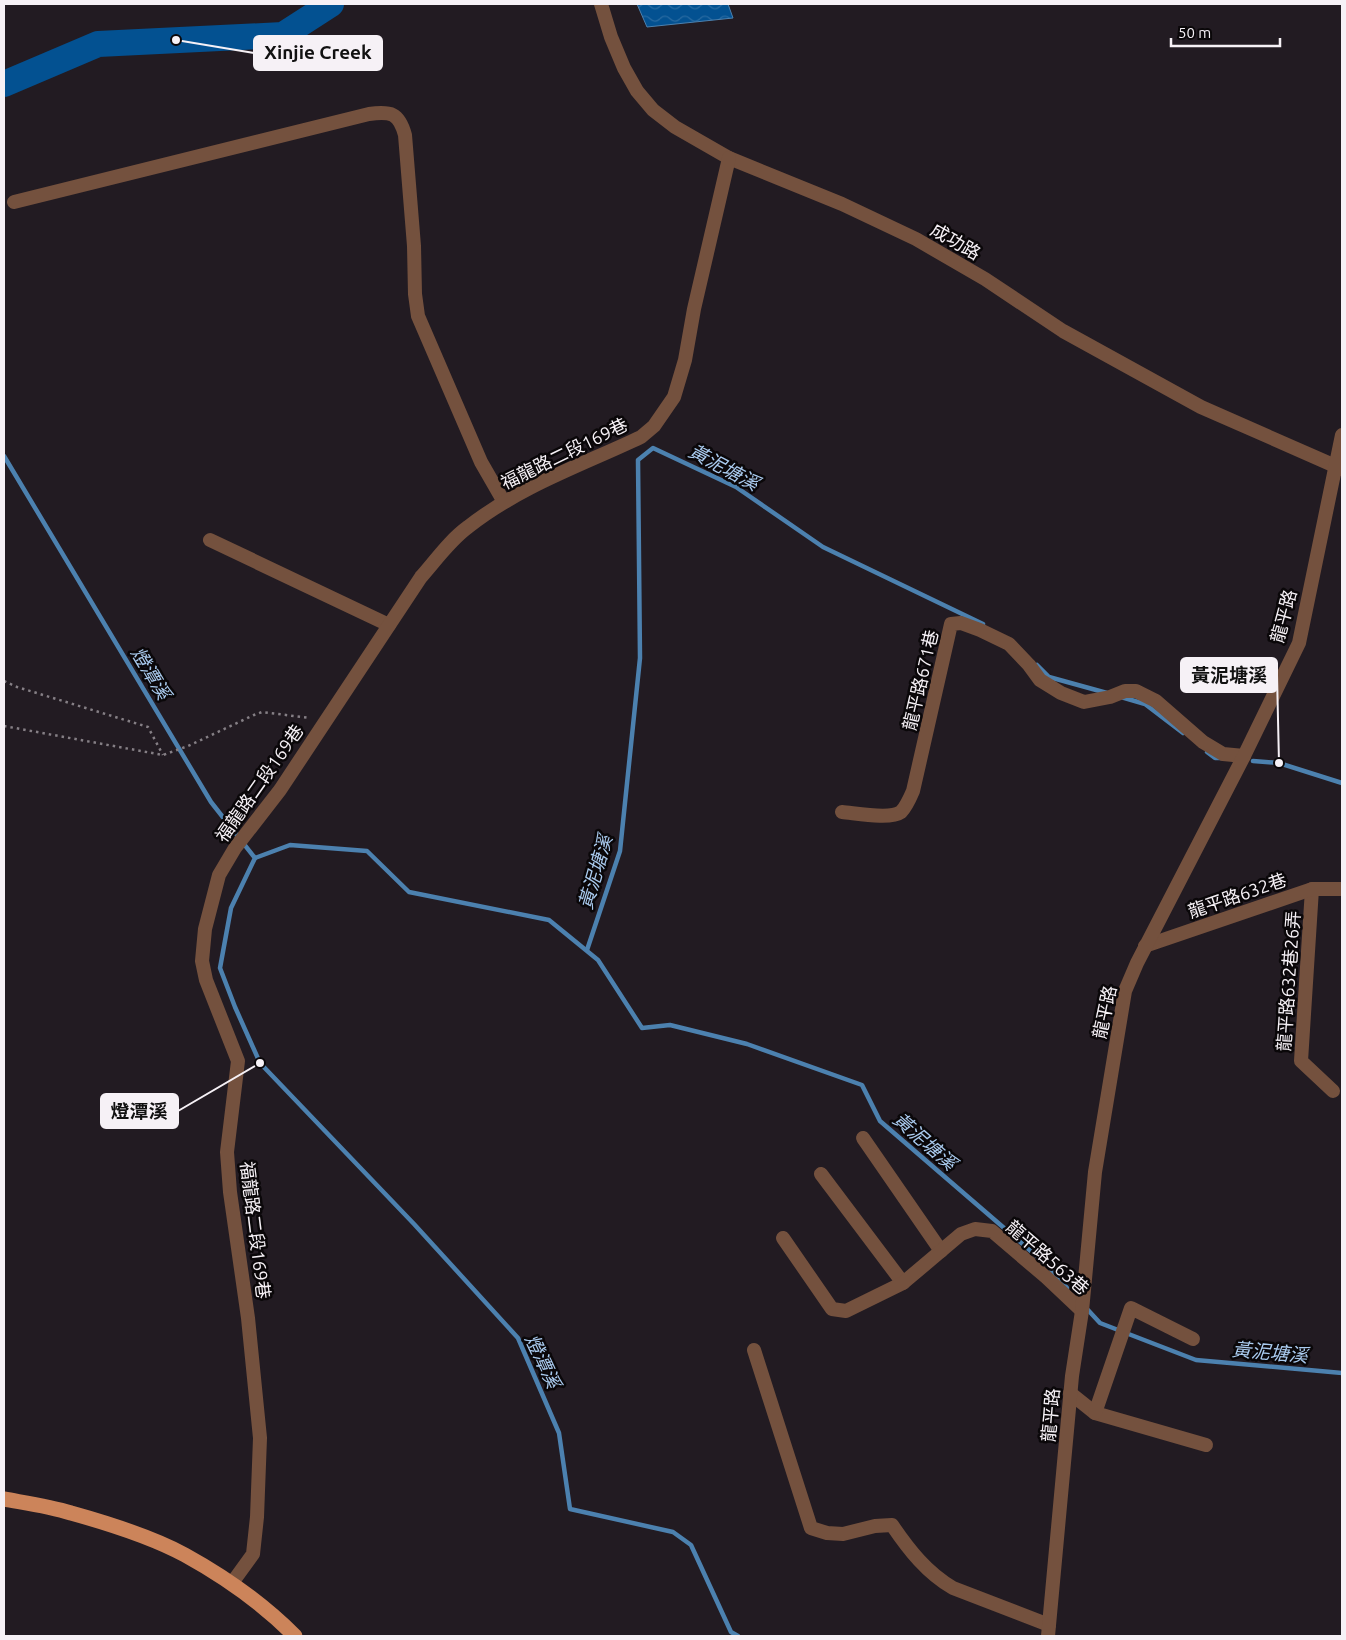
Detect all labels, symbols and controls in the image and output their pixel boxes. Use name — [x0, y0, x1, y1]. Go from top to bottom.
scale bar — [1171, 15, 1280, 47]
text: 50 m — [1178, 24, 1211, 41]
callout: Xinjie Creek — [254, 36, 382, 70]
text: Xinjie Creek — [264, 41, 372, 63]
street label: 成功路 — [928, 219, 984, 263]
street label: 福龍路二段169巷 — [497, 414, 631, 492]
water label: 黃泥塘溪 — [685, 439, 765, 496]
street label: 龍平路 — [1266, 587, 1300, 645]
street label: 龍平路671巷 — [899, 628, 941, 732]
water label: 燈潭溪 — [127, 643, 177, 706]
callout: 黃泥塘溪 — [1181, 658, 1277, 692]
text: 黃泥塘溪 — [1191, 664, 1267, 686]
street label: 福龍路二段169巷 — [211, 721, 307, 845]
water label: 黃泥塘溪 — [574, 830, 617, 912]
street label: 龍平路632巷 — [1185, 869, 1289, 921]
street label: 龍平路632巷26弄 — [1273, 910, 1303, 1052]
street label: 龍平路 — [1089, 984, 1119, 1040]
callout: 燈潭溪 — [101, 1094, 178, 1128]
text: 燈潭溪 — [110, 1100, 168, 1122]
water label: 黃泥塘溪 — [889, 1108, 963, 1176]
street label: 福龍路二段169巷 — [238, 1160, 274, 1300]
street label: 龍平路563巷 — [1003, 1216, 1093, 1298]
water label: 燈潭溪 — [521, 1331, 566, 1394]
water label: 黃泥塘溪 — [1231, 1338, 1312, 1367]
street label: 龍平路 — [1038, 1387, 1062, 1443]

